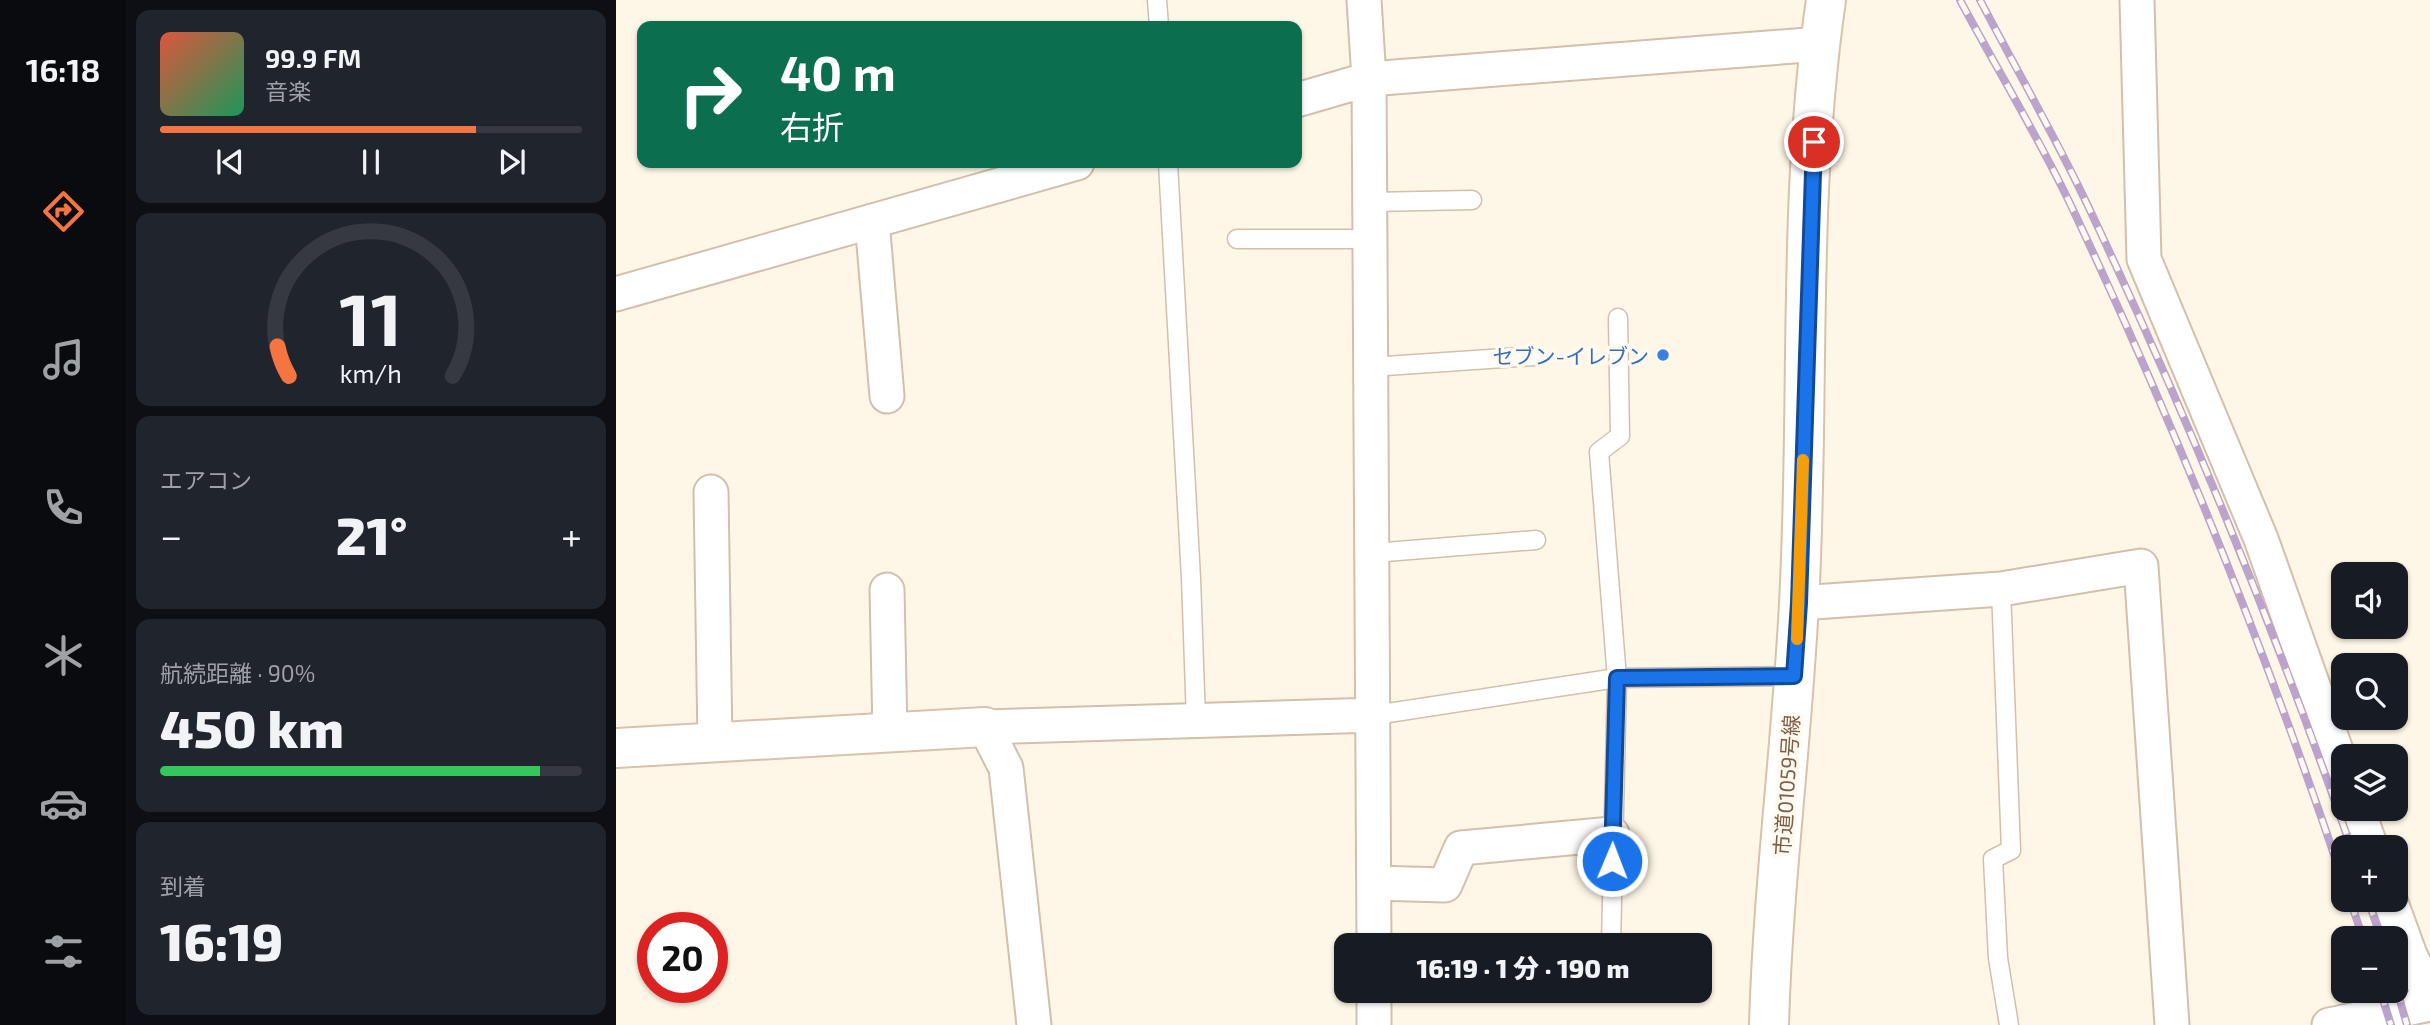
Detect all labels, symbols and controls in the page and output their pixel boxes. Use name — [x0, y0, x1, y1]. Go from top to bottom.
text: 99.9 FM — [265, 42, 361, 73]
text: 40 m — [780, 42, 896, 101]
icon: right — [665, 49, 756, 140]
text: 16:18 — [26, 50, 100, 88]
text: 音楽 — [265, 77, 311, 105]
text: 右折 — [780, 107, 844, 145]
pin — [1784, 112, 1844, 172]
icon: arrive — [1795, 123, 1833, 161]
icon: previous — [211, 143, 249, 181]
icon: pause — [352, 143, 390, 181]
icon: next — [493, 143, 531, 181]
icon: directions — [39, 187, 88, 236]
text: 11 — [340, 273, 402, 361]
icon: music — [39, 335, 88, 384]
place label: セブン-イレブン — [1493, 343, 1649, 368]
marker: セブン-イレブン — [1655, 347, 1671, 363]
text: km/h — [340, 357, 402, 387]
text: エアコン — [160, 466, 252, 494]
icon: phone — [39, 483, 88, 532]
text: 21° — [336, 503, 407, 565]
text: − — [160, 512, 182, 558]
text: + — [561, 512, 582, 558]
map controls — [2331, 562, 2408, 1003]
button: sound — [2331, 562, 2408, 639]
icon: climate — [39, 631, 88, 680]
button: search — [2331, 653, 2408, 730]
text: 航続距離 · 90% — [160, 659, 315, 687]
text: 450 km — [160, 696, 344, 758]
street label: 市道01059号線 — [1769, 714, 1803, 856]
button: layers — [2331, 744, 2408, 821]
icon: car — [39, 779, 88, 828]
position arrow — [1575, 824, 1649, 898]
button: + — [2331, 835, 2408, 912]
text: 到着 — [160, 872, 206, 900]
text: 16:19 — [160, 909, 283, 971]
speed limit sign: 20 — [637, 912, 728, 1003]
button: − — [2331, 926, 2408, 1003]
icon: filters — [39, 927, 88, 976]
text: 16:19 · 1 分 · 190 m — [1416, 952, 1630, 983]

